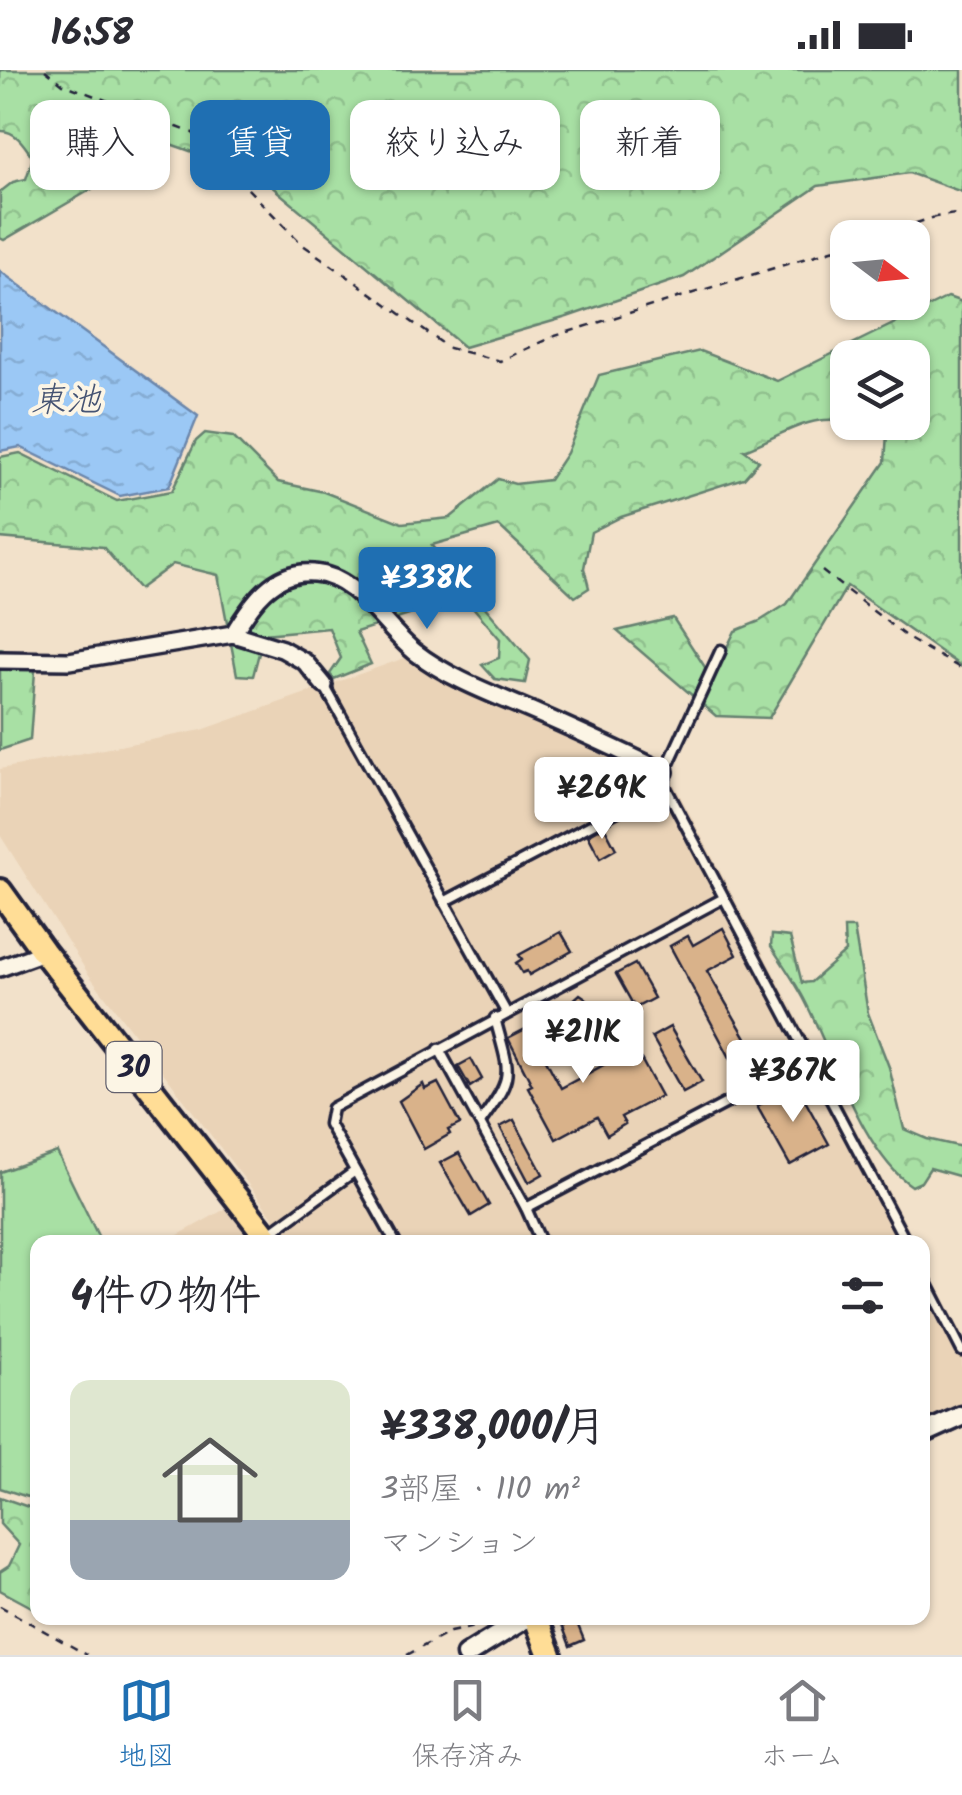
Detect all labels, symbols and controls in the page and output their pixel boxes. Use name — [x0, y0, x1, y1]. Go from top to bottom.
text: 16:58 — [50, 5, 133, 65]
chip: 購入 — [30, 100, 170, 190]
chip: 賃貸 — [190, 100, 330, 190]
chip: 絞り込み — [350, 100, 560, 190]
chip: 新着 — [580, 100, 720, 190]
north arrow — [830, 220, 930, 320]
map controls — [830, 220, 930, 440]
button: layers — [830, 340, 930, 440]
water label: 東池 — [31, 374, 102, 430]
pin: ¥338K — [357, 547, 497, 632]
text: ¥338K — [381, 554, 473, 605]
pin: ¥269K — [532, 757, 672, 842]
text: ¥269K — [556, 764, 648, 815]
pin: ¥211K — [513, 1001, 653, 1086]
text: ¥211K — [545, 1008, 621, 1059]
pin: ¥367K — [723, 1040, 863, 1125]
road number: 30 — [106, 1042, 162, 1092]
text: ¥367K — [749, 1047, 837, 1098]
text: 4件の物件 — [70, 1264, 261, 1331]
icon: filters — [835, 1268, 890, 1323]
text: ¥338,000/月 — [380, 1395, 606, 1462]
icon: home — [150, 1420, 270, 1540]
text: 3部屋 · 110 m² — [380, 1465, 580, 1516]
text: マンション — [380, 1519, 539, 1570]
tab: 地図 — [119, 1673, 175, 1780]
tab: 保存済み — [412, 1673, 524, 1780]
tab: ホーム — [761, 1673, 843, 1780]

